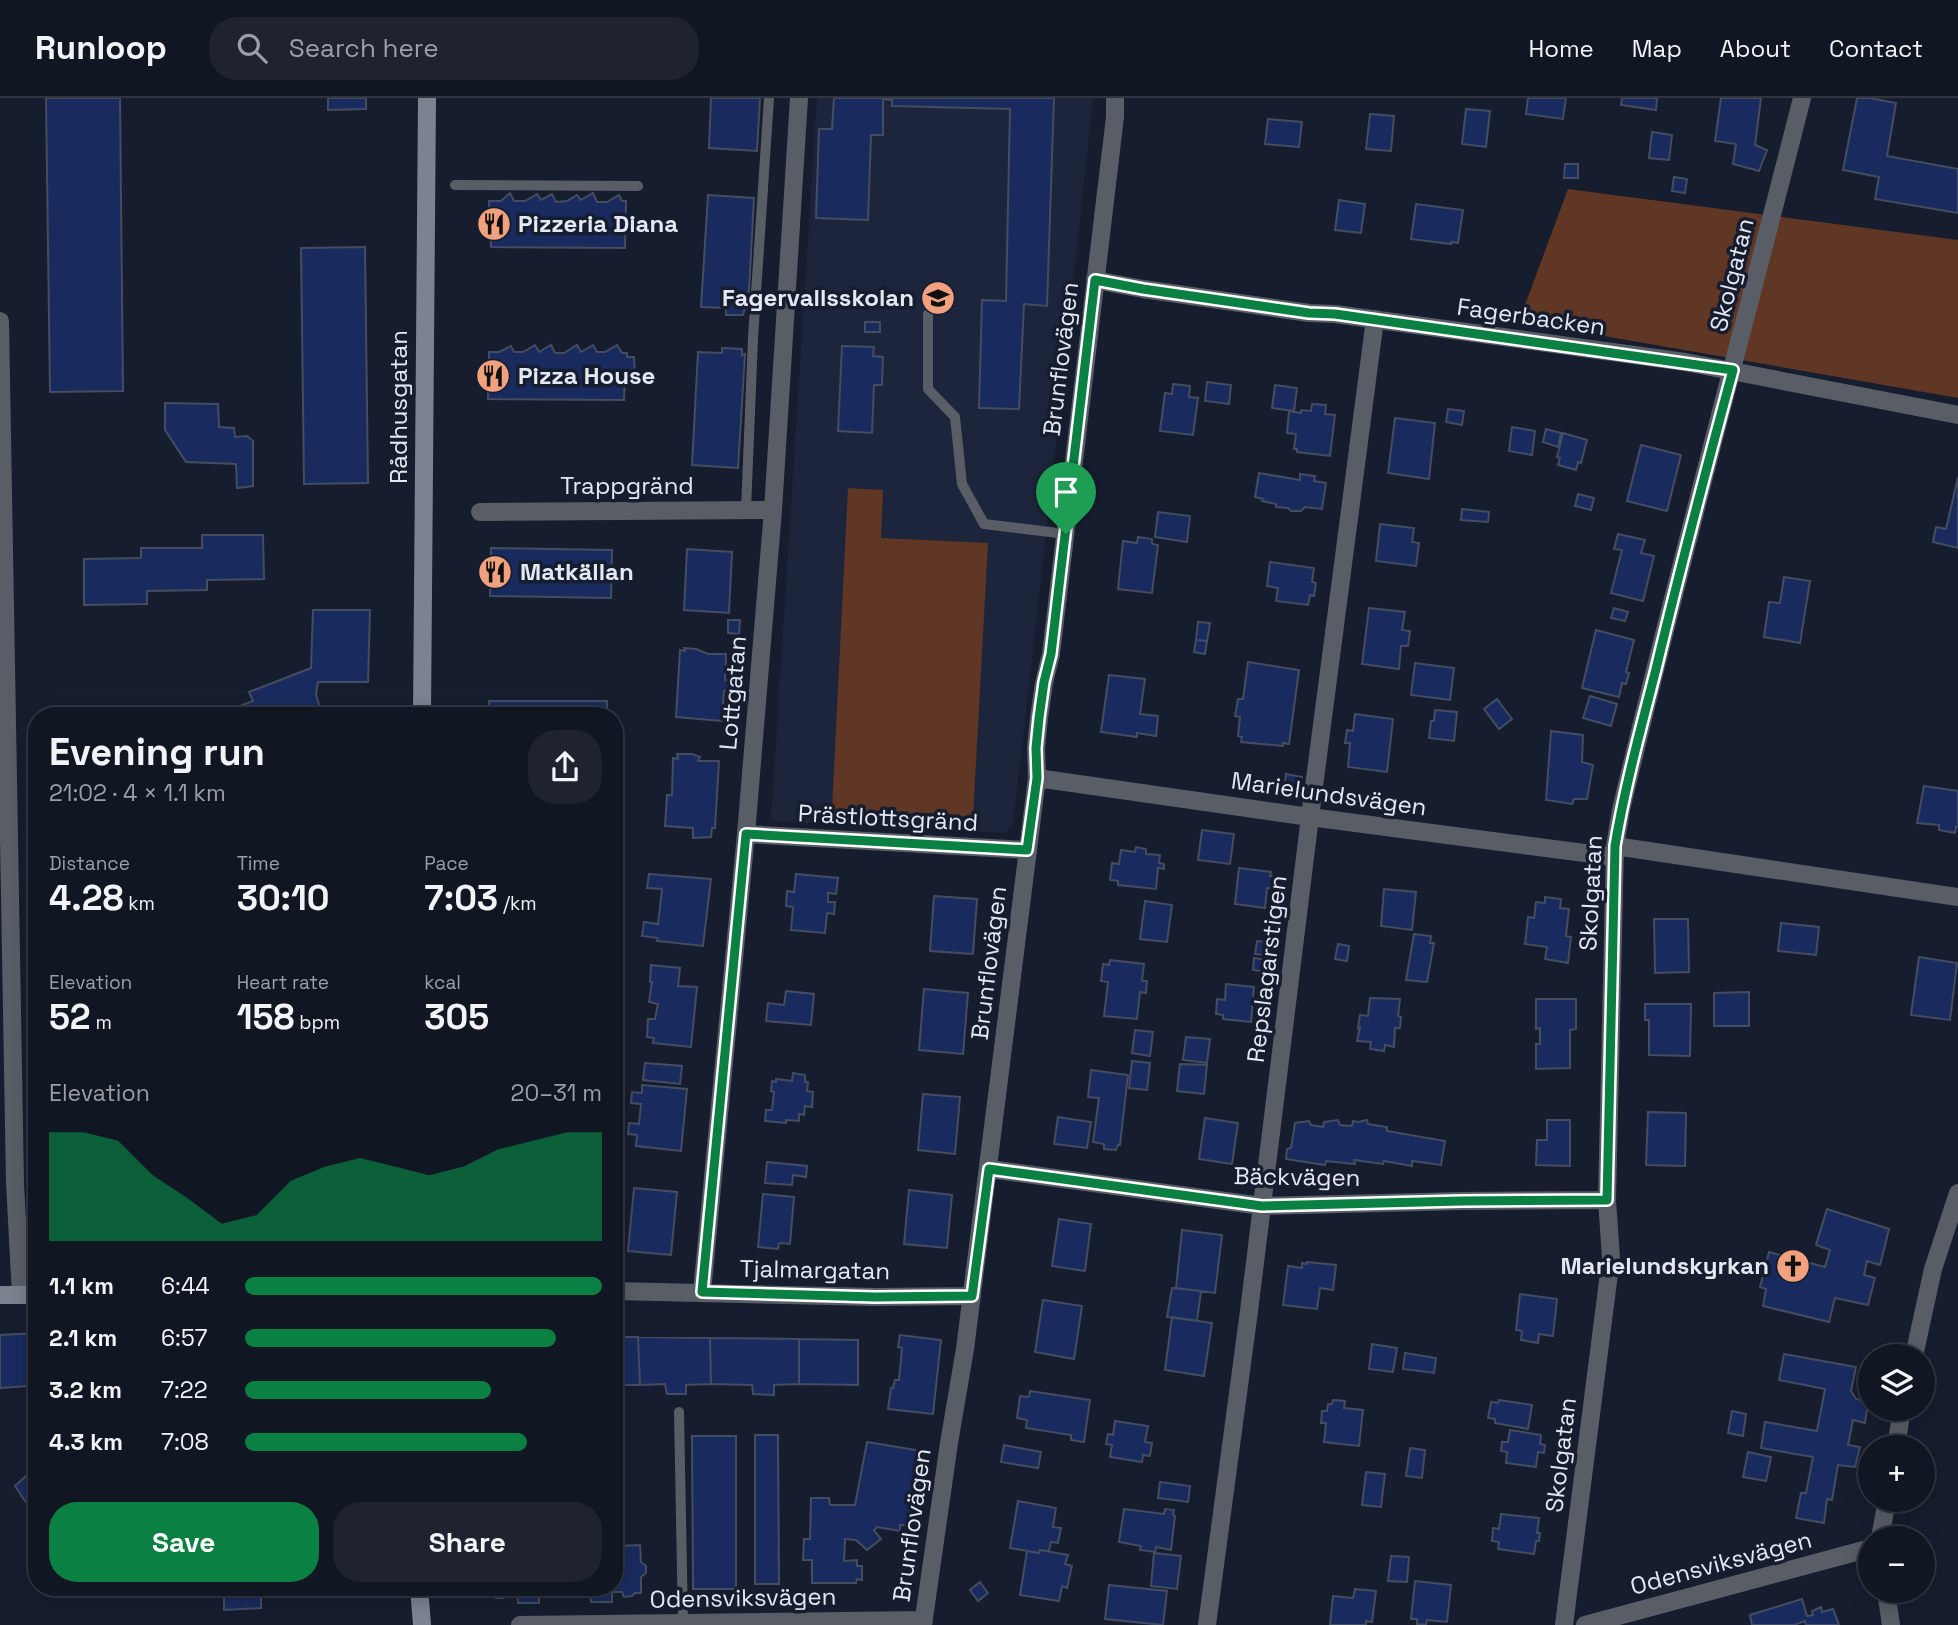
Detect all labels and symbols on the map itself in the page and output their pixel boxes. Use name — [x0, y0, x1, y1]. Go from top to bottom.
restaurant icon: Pizzeria Diana — [475, 205, 513, 243]
place label: Pizzeria Diana — [518, 208, 678, 239]
street label: Skolgatan — [1702, 215, 1761, 335]
school or university icon: Fagervallsskolan — [919, 279, 957, 317]
street label: Brunflovägen — [1036, 280, 1085, 438]
place label: Fagervallsskolan — [722, 282, 914, 313]
street label: Fagerbacken — [1455, 291, 1607, 342]
street label: Rådhusgatan — [383, 330, 414, 484]
restaurant icon: Pizza House — [474, 357, 512, 395]
place label: Pizza House — [518, 360, 655, 391]
pin — [1036, 462, 1096, 534]
street label: Trappgränd — [560, 470, 694, 501]
restaurant icon: Matkällan — [476, 553, 514, 591]
place label: Matkällan — [520, 556, 634, 587]
street label: Lottgatan — [712, 635, 753, 751]
street label: Marielundsvägen — [1229, 764, 1429, 823]
street label: Prästlottsgränd — [797, 797, 979, 838]
street label: Skolgatan — [1572, 834, 1609, 952]
street label: Repslagarstigen — [1240, 874, 1293, 1064]
street label: Brunflovägen — [964, 884, 1013, 1042]
street label: Bäckvägen — [1233, 1160, 1361, 1193]
church icon: Marielundskyrkan — [1774, 1247, 1812, 1285]
place label: Marielundskyrkan — [1561, 1250, 1769, 1281]
street label: Tjalmargatan — [739, 1253, 891, 1286]
street label: Skolgatan — [1538, 1396, 1583, 1514]
street label: Brunflovägen — [885, 1446, 938, 1604]
street label: Odensviksvägen — [1627, 1523, 1815, 1602]
street label: Odensviksvägen — [649, 1580, 837, 1615]

